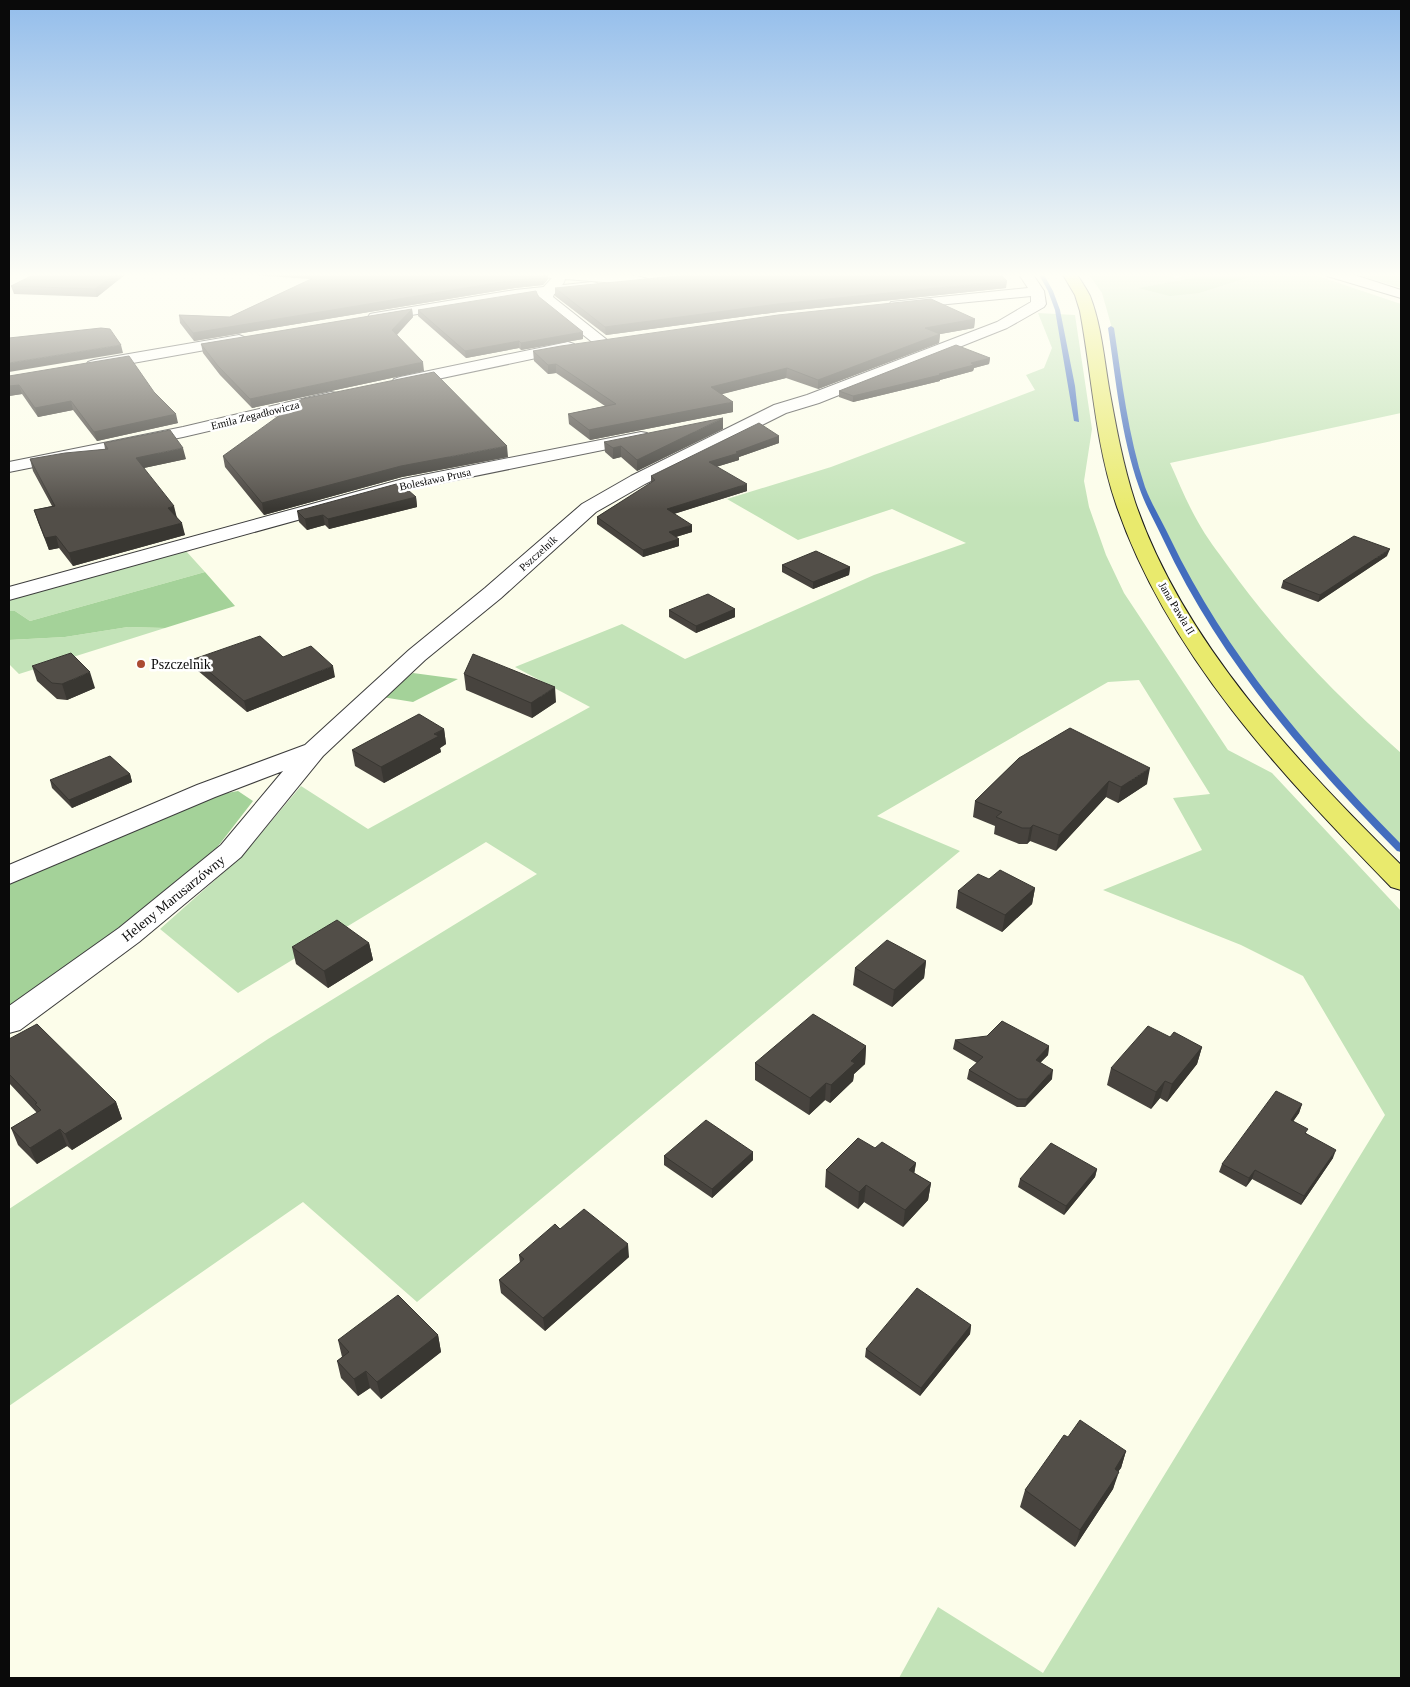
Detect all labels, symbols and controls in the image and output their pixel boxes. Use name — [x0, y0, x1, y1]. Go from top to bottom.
street label: Emila Zegadłowicza — [210, 398, 301, 432]
street label: Bolesława Prusa — [398, 466, 472, 492]
street label: Pszczelnik — [517, 532, 560, 573]
street label: Jana Pawła II — [1157, 580, 1198, 637]
place label: Pszczelnik — [151, 657, 211, 672]
marker: Pszczelnik — [135, 658, 147, 670]
street label: Heleny Marusarzówny — [119, 852, 228, 944]

